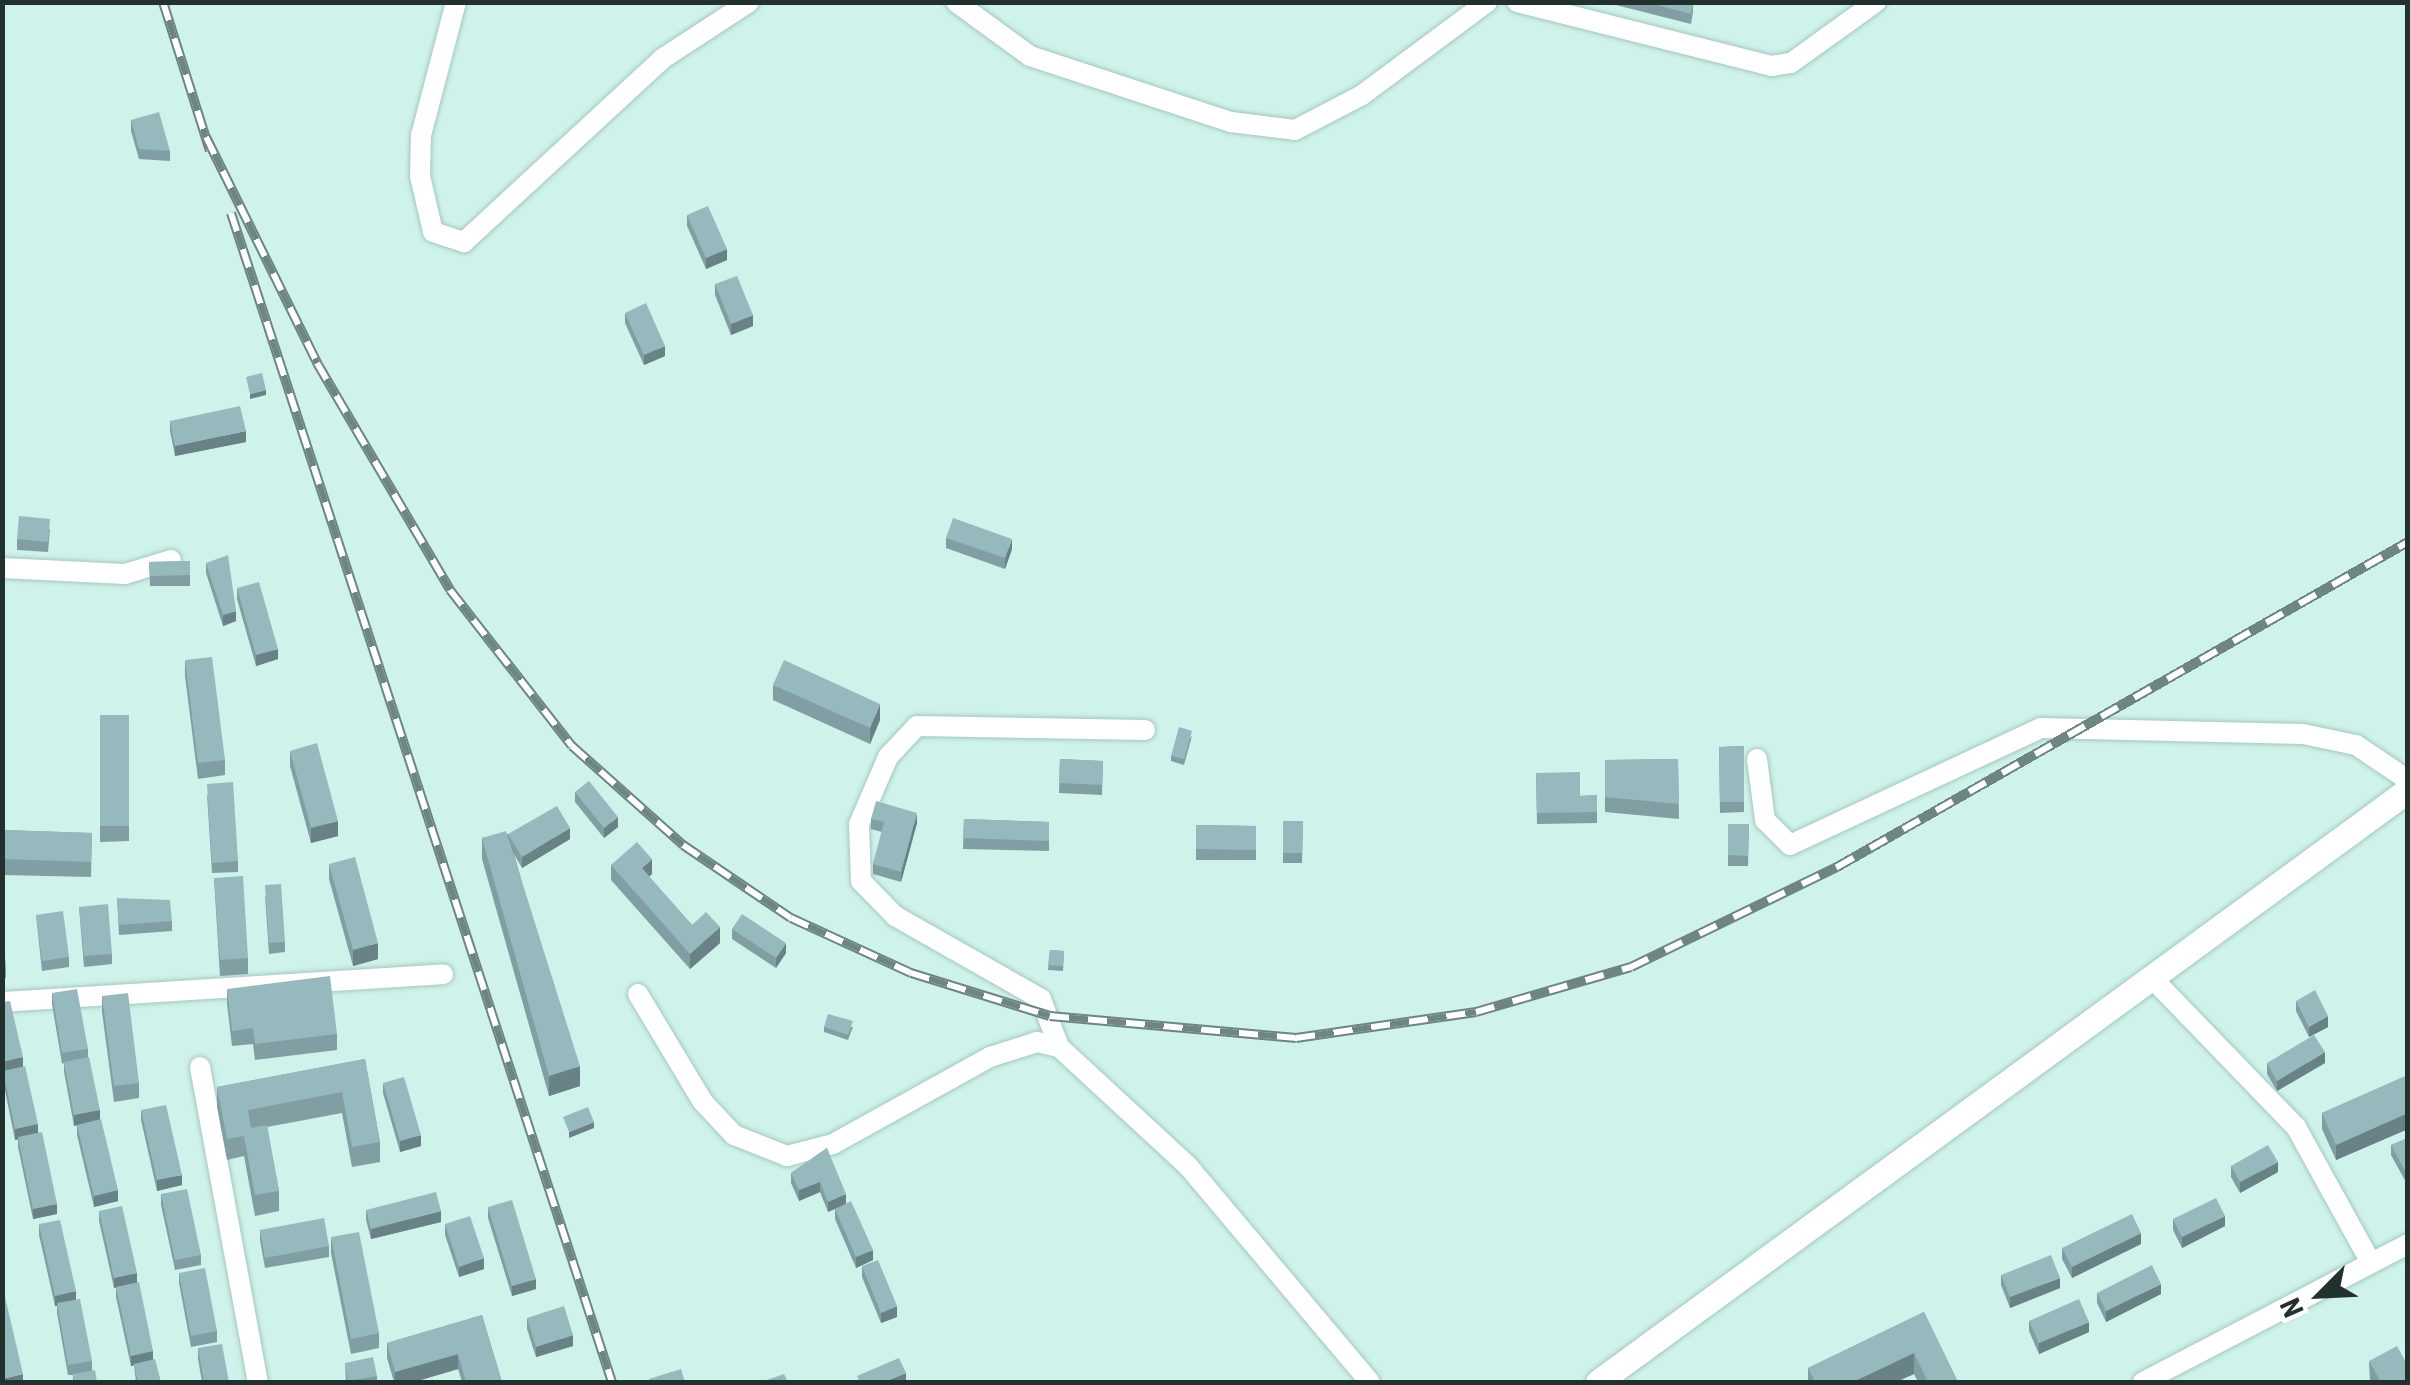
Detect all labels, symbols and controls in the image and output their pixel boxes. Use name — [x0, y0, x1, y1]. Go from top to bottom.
north arrow — [2270, 1245, 2370, 1345]
text: N — [2274, 1293, 2311, 1322]

